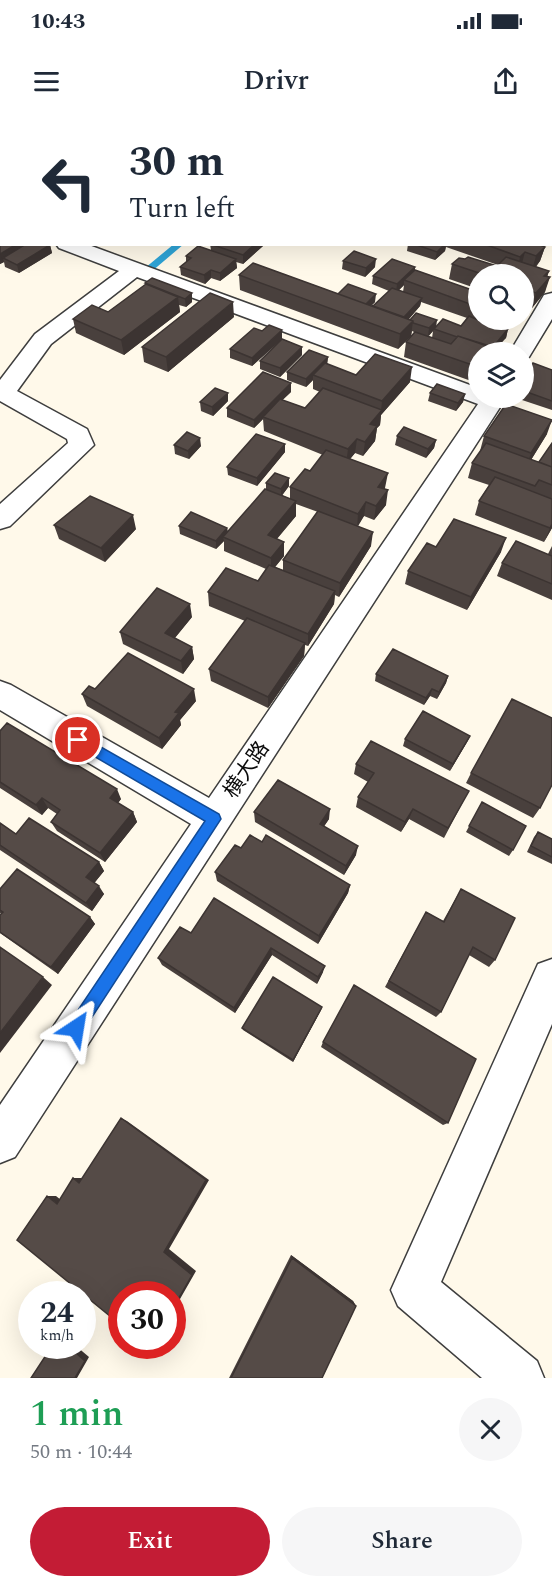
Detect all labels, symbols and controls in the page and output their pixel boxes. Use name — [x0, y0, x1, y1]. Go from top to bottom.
text: 10:43 — [30, 5, 85, 38]
text: Drivr — [243, 60, 309, 102]
icon: menu — [30, 65, 63, 98]
icon: share — [489, 65, 522, 98]
text: 30 m — [129, 131, 224, 194]
icon: left — [30, 144, 108, 222]
text: Turn left — [129, 188, 235, 230]
map controls — [468, 264, 534, 408]
button: search — [468, 264, 534, 330]
button: layers — [468, 342, 534, 408]
pin — [52, 714, 103, 765]
icon: arrive — [61, 723, 94, 756]
street label: 横大路 — [216, 735, 278, 805]
position arrow — [44, 996, 108, 1060]
speed limit sign: 30 — [108, 1281, 186, 1359]
text: 24 — [40, 1290, 74, 1336]
text: km/h — [40, 1324, 74, 1347]
text: 1 min — [30, 1387, 123, 1442]
button: close — [459, 1398, 522, 1461]
text: 50 m · 10:44 — [30, 1437, 132, 1467]
button: Exit — [30, 1507, 270, 1576]
button: Share — [282, 1507, 522, 1576]

